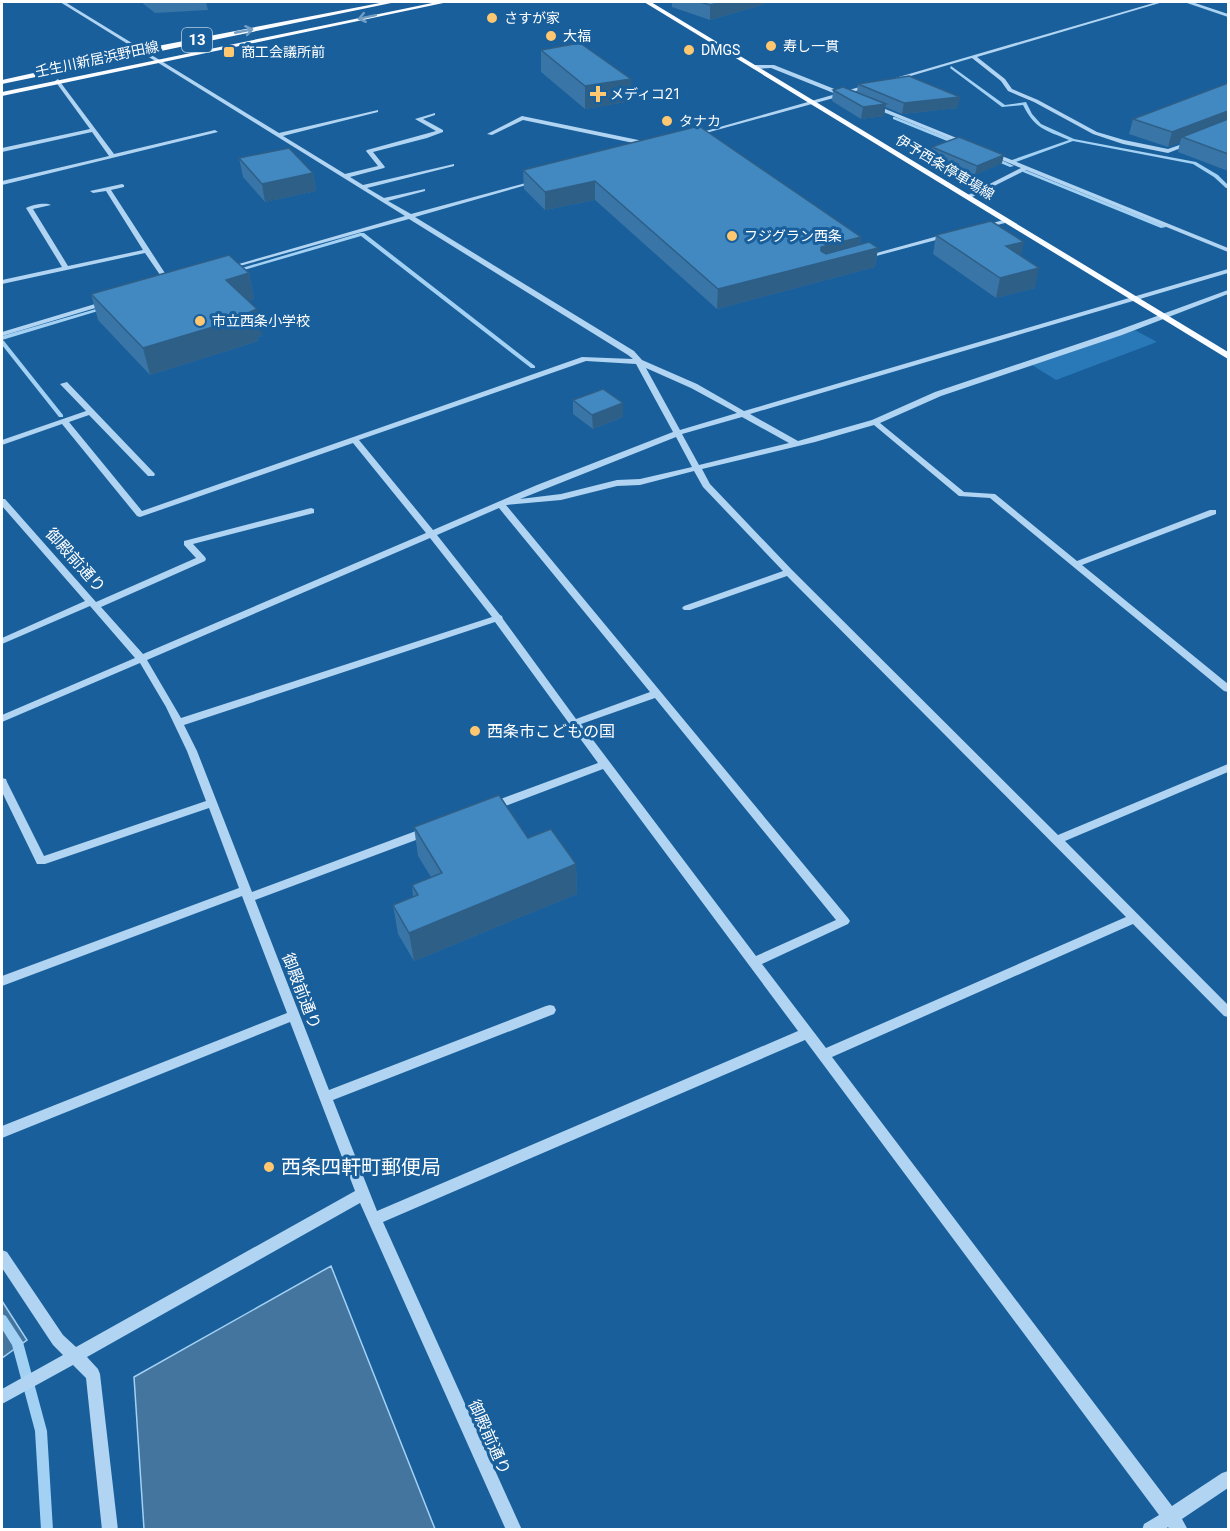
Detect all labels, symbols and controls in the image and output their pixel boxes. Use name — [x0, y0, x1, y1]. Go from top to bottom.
place label: さすが家 — [504, 10, 560, 26]
marker: さすが家 — [485, 11, 499, 25]
one-way arrow — [358, 12, 377, 24]
one-way arrow — [233, 25, 253, 36]
road number: 13 — [182, 28, 212, 52]
place label: 大福 — [563, 28, 591, 44]
marker: 大福 — [544, 29, 558, 43]
street label: 壬生川新居浜野田線 — [34, 38, 160, 80]
place label: 寿し一貫 — [783, 38, 839, 54]
marker: 寿し一貫 — [764, 39, 778, 53]
place label: DMGS — [701, 42, 740, 58]
marker: DMGS — [682, 43, 696, 57]
place label: 商工会議所前 — [241, 44, 325, 60]
marker: 商工会議所前 — [222, 45, 236, 59]
place label: メディコ21 — [610, 86, 681, 102]
marker: メディコ21 — [591, 87, 605, 101]
place label: タナカ — [679, 113, 721, 129]
marker: タナカ — [660, 114, 674, 128]
street label: 伊予西条停車場線 — [893, 131, 997, 203]
place label: フジグラン西条 — [744, 228, 842, 244]
marker: フジグラン西条 — [725, 229, 739, 243]
place label: 市立西条小学校 — [212, 313, 310, 329]
marker: 市立西条小学校 — [193, 314, 207, 328]
street label: 御殿前通り — [42, 524, 109, 596]
place label: 西条市こどもの国 — [487, 722, 615, 741]
marker: 西条市こどもの国 — [468, 724, 482, 738]
street label: 御殿前通り — [278, 950, 325, 1032]
place label: 西条四軒町郵便局 — [281, 1155, 441, 1179]
marker: 西条四軒町郵便局 — [262, 1160, 276, 1174]
street label: 御殿前通り — [465, 1397, 514, 1478]

